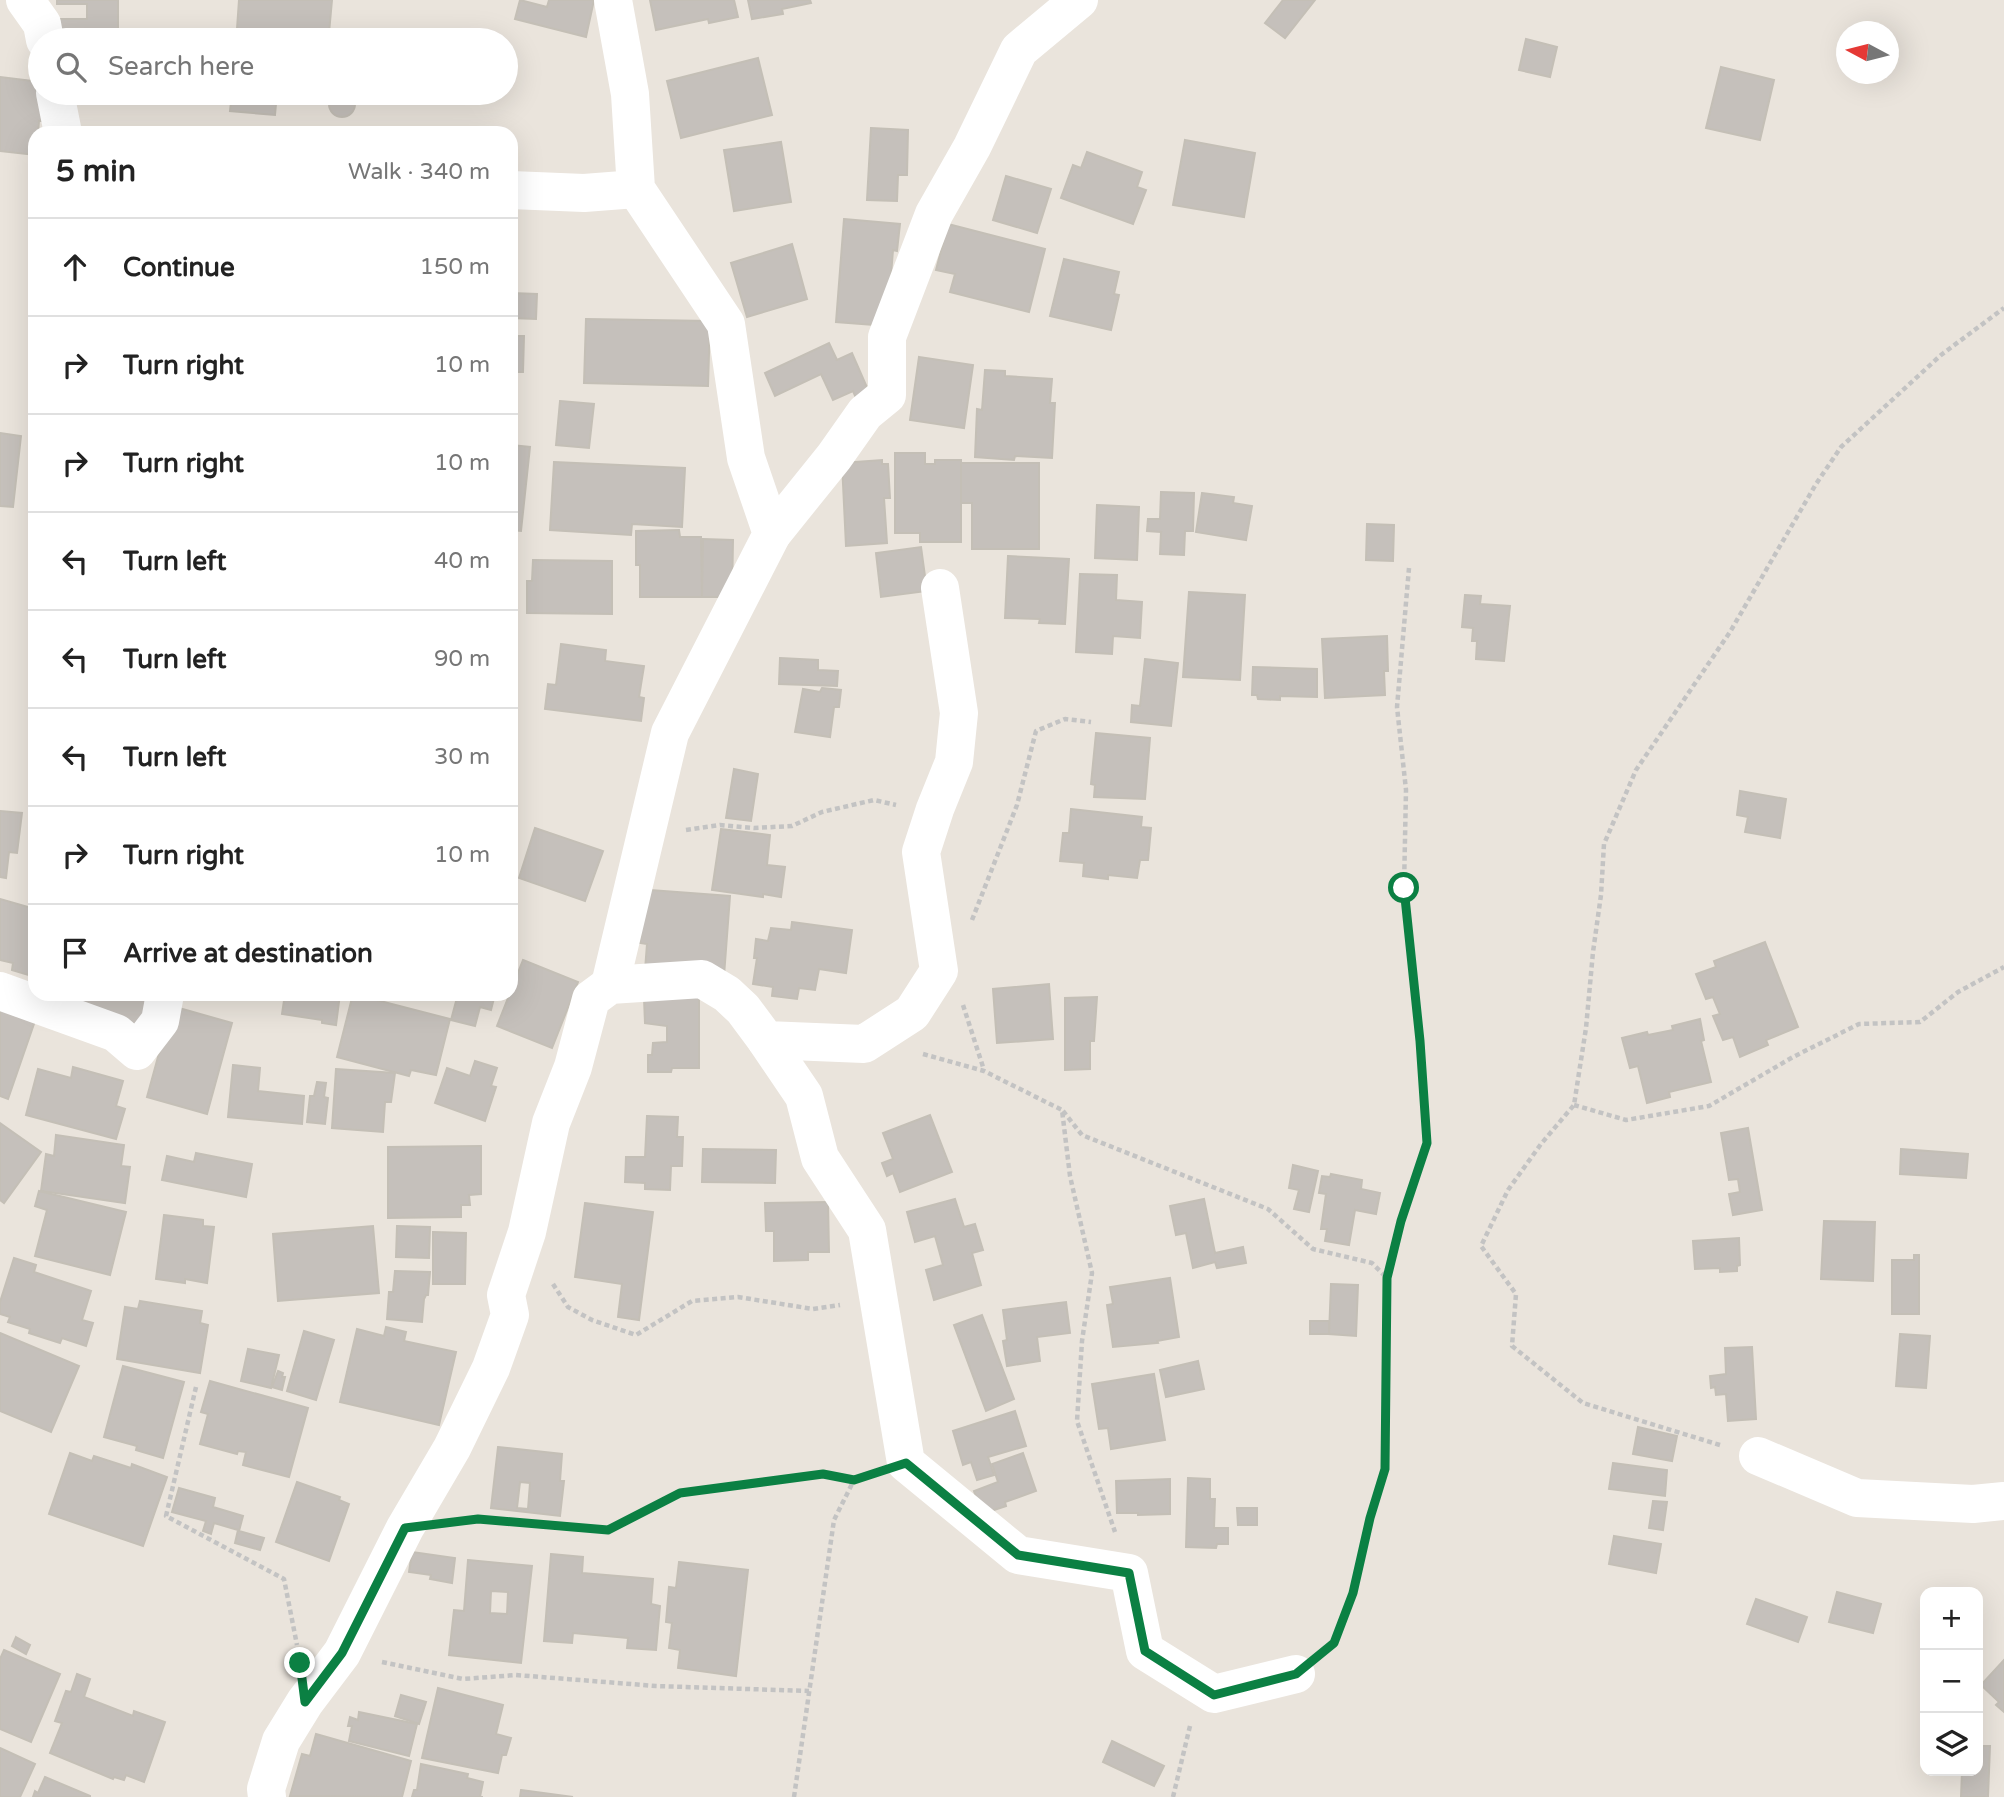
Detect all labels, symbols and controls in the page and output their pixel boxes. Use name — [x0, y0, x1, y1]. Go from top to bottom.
north arrow — [1836, 21, 1899, 84]
search box — [28, 28, 518, 105]
icon: search — [52, 48, 90, 86]
text: Search here — [108, 51, 254, 82]
text: 5 min — [56, 153, 136, 190]
text: Walk · 340 m — [348, 158, 490, 186]
icon: ahead — [56, 248, 94, 286]
text: Continue — [123, 252, 235, 283]
text: 150 m — [420, 253, 490, 281]
icon: right — [56, 346, 94, 384]
text: Turn right — [123, 350, 244, 381]
text: 10 m — [434, 351, 490, 379]
icon: right — [56, 444, 94, 482]
text: Turn right — [123, 448, 244, 479]
text: 10 m — [434, 449, 490, 477]
icon: left — [56, 542, 94, 580]
text: Turn left — [123, 546, 226, 577]
text: 40 m — [434, 547, 490, 575]
icon: left — [56, 640, 94, 678]
text: Turn left — [123, 644, 226, 675]
text: 90 m — [434, 645, 490, 673]
icon: left — [56, 738, 94, 776]
text: Turn left — [123, 742, 226, 773]
text: 30 m — [434, 743, 490, 771]
icon: right — [56, 836, 94, 874]
text: Turn right — [123, 840, 244, 871]
text: 10 m — [434, 841, 490, 869]
route start — [1388, 872, 1419, 903]
icon: arrive — [56, 934, 94, 972]
text: Arrive at destination — [123, 938, 373, 969]
map controls — [1920, 1587, 1983, 1776]
button: + — [1920, 1587, 1983, 1650]
route end — [284, 1647, 315, 1678]
button: − — [1920, 1650, 1983, 1713]
button: layers — [1920, 1713, 1983, 1776]

